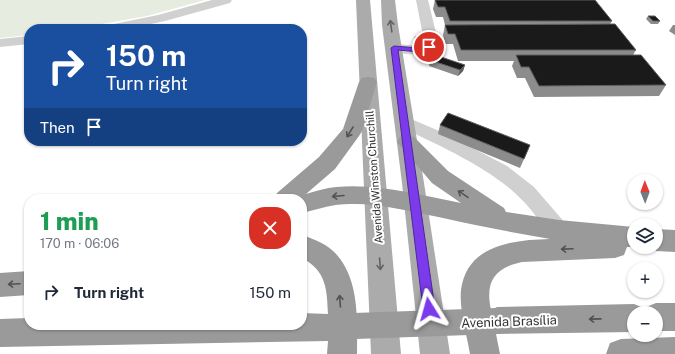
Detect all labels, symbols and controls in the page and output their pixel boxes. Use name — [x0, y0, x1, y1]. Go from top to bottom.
one-way arrow — [387, 20, 395, 33]
pin — [412, 30, 446, 64]
icon: arrive — [418, 36, 440, 58]
text: 150 m — [106, 39, 186, 72]
icon: right — [40, 40, 92, 92]
text: Turn right — [106, 73, 188, 94]
street label: Avenida Winston Churchill — [363, 110, 385, 244]
icon: arrive — [83, 116, 105, 138]
text: Then — [40, 119, 75, 136]
one-way arrow — [346, 126, 354, 138]
north arrow — [627, 174, 663, 210]
map controls — [627, 174, 663, 342]
one-way arrow — [457, 189, 468, 198]
one-way arrow — [332, 192, 345, 200]
text: 1 min — [40, 207, 99, 235]
button: close — [249, 207, 291, 249]
button: layers — [627, 218, 663, 254]
text: 170 m · 06:06 — [40, 236, 119, 251]
one-way arrow — [561, 245, 574, 253]
one-way arrow — [376, 257, 383, 270]
button: + — [627, 262, 663, 298]
one-way arrow — [8, 280, 21, 287]
icon: right — [40, 281, 62, 303]
text: Turn right — [74, 284, 144, 301]
text: 150 m — [249, 284, 291, 301]
position arrow — [408, 288, 450, 330]
one-way arrow — [337, 295, 344, 308]
button: − — [627, 306, 663, 342]
street label: Avenida Brasília — [461, 312, 557, 331]
one-way arrow — [589, 315, 602, 323]

